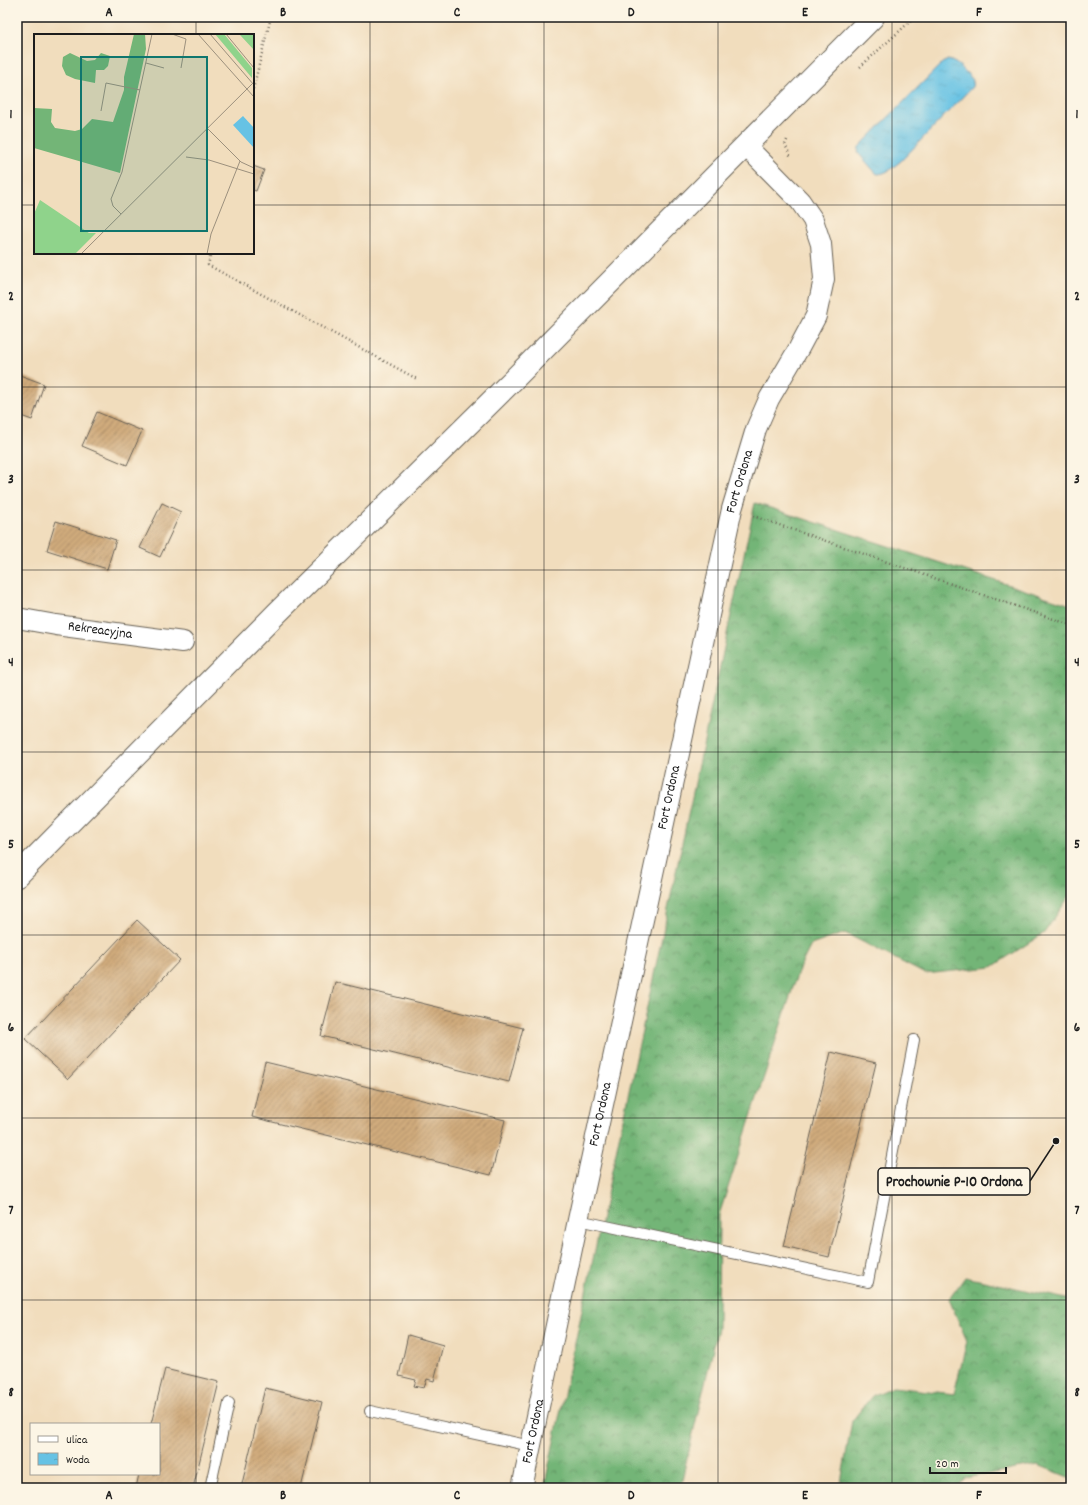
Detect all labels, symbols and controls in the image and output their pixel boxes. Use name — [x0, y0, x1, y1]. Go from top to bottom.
text: A — [105, 4, 113, 23]
text: B — [280, 4, 286, 23]
text: C — [454, 4, 461, 23]
text: D — [628, 4, 635, 23]
text: E — [802, 4, 809, 23]
text: F — [976, 4, 982, 23]
inset map — [34, 34, 254, 254]
text: 1 — [10, 106, 13, 125]
text: 1 — [1076, 106, 1079, 125]
text: 2 — [8, 288, 14, 307]
text: 2 — [1074, 288, 1080, 307]
street label: Fort Ordona — [721, 447, 759, 515]
text: 3 — [8, 471, 14, 490]
text: 3 — [1074, 471, 1080, 490]
street label: Rekreacyjna — [67, 617, 134, 645]
text: 4 — [8, 654, 14, 673]
text: 4 — [1074, 654, 1080, 673]
street label: Fort Ordona — [653, 763, 686, 832]
text: 5 — [8, 836, 14, 855]
text: 5 — [1074, 836, 1080, 855]
text: 6 — [8, 1019, 15, 1038]
text: 6 — [1074, 1019, 1081, 1038]
street label: Fort Ordona — [584, 1080, 618, 1148]
callout: Prochownie P-10 Ordona — [878, 1168, 1030, 1195]
text: Prochownie P-10 Ordona — [886, 1172, 1023, 1194]
text: 7 — [9, 1202, 14, 1221]
text: 7 — [1075, 1202, 1080, 1221]
text: 8 — [8, 1384, 14, 1403]
text: 8 — [1074, 1384, 1080, 1403]
street label: Fort Ordona — [517, 1397, 550, 1465]
legend — [30, 1423, 160, 1475]
text: Ulica — [66, 1432, 88, 1449]
scale bar — [930, 1449, 1006, 1475]
text: Woda — [66, 1452, 90, 1469]
text: 20 m — [936, 1456, 959, 1473]
text: A — [105, 1487, 113, 1505]
text: B — [280, 1487, 286, 1505]
text: C — [454, 1487, 461, 1505]
text: D — [628, 1487, 635, 1505]
text: E — [802, 1487, 809, 1505]
text: F — [976, 1487, 982, 1505]

